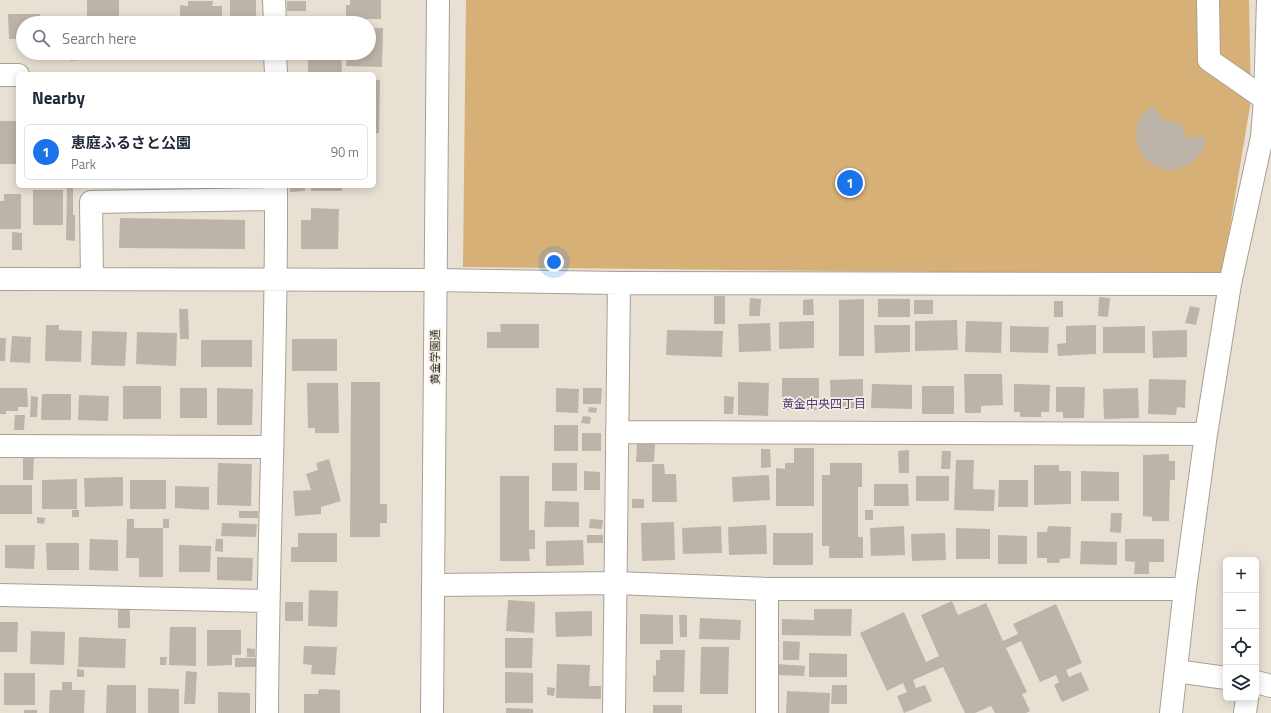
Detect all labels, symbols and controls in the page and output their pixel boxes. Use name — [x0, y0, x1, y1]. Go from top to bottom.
search box — [16, 16, 376, 60]
icon: search — [30, 27, 52, 49]
text: Search here — [62, 27, 136, 50]
text: Nearby — [32, 85, 85, 111]
text: 恵庭ふるさと公園 — [71, 131, 191, 154]
text: 1 — [42, 142, 50, 162]
text: 90 m — [331, 142, 359, 162]
text: Park — [71, 154, 96, 174]
pin: 1 — [837, 168, 863, 198]
your location — [544, 252, 564, 272]
street label: 黄金学園通 — [427, 330, 443, 385]
district label: 黄金中央四丁目 — [782, 394, 866, 413]
map controls — [1223, 557, 1259, 701]
button: + — [1223, 557, 1259, 593]
button: − — [1223, 593, 1259, 629]
button: locate — [1223, 629, 1259, 665]
button: layers — [1223, 665, 1259, 701]

